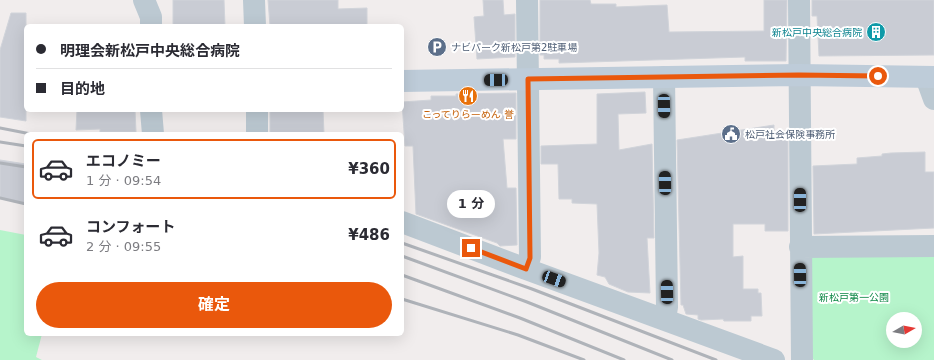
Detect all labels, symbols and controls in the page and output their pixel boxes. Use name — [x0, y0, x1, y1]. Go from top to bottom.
building icon: 新松戸中央総合病院 — [865, 21, 887, 43]
place label: 新松戸中央総合病院 — [772, 27, 862, 38]
parking icon: ナビパーク新松戸第2駐車場 — [426, 36, 448, 58]
text: 明理会新松戸中央総合病院 — [60, 42, 240, 60]
place label: ナビパーク新松戸第2駐車場 — [451, 42, 577, 53]
route start — [869, 67, 887, 85]
car — [484, 74, 508, 86]
text: 目的地 — [60, 80, 105, 98]
restaurant icon: こってりらーめん 誉 — [457, 85, 479, 107]
car — [658, 94, 670, 118]
place label: こってりらーめん 誉 — [422, 109, 514, 120]
public building icon: 松戸社会保険事務所 — [720, 123, 742, 145]
place label: 松戸社会保険事務所 — [745, 129, 835, 140]
icon: car — [38, 151, 74, 187]
text: エコノミー — [86, 152, 161, 170]
text: ¥360 — [348, 160, 390, 178]
car — [659, 171, 671, 195]
text: 1 分 · 09:54 — [86, 173, 161, 188]
car — [794, 188, 806, 212]
callout: 1 分 — [447, 190, 495, 218]
text: 1 分 — [458, 196, 484, 211]
icon: car — [38, 217, 74, 253]
text: コンフォート — [86, 218, 176, 236]
text: ¥486 — [348, 226, 390, 244]
text: 2 分 · 09:55 — [86, 239, 161, 254]
route end — [462, 239, 480, 257]
car — [794, 263, 806, 287]
car — [541, 269, 567, 289]
car — [661, 280, 673, 304]
button: 確定 — [36, 282, 392, 328]
park label: 新松戸第一公園 — [819, 292, 889, 303]
north arrow — [886, 312, 922, 348]
map controls — [886, 312, 922, 348]

